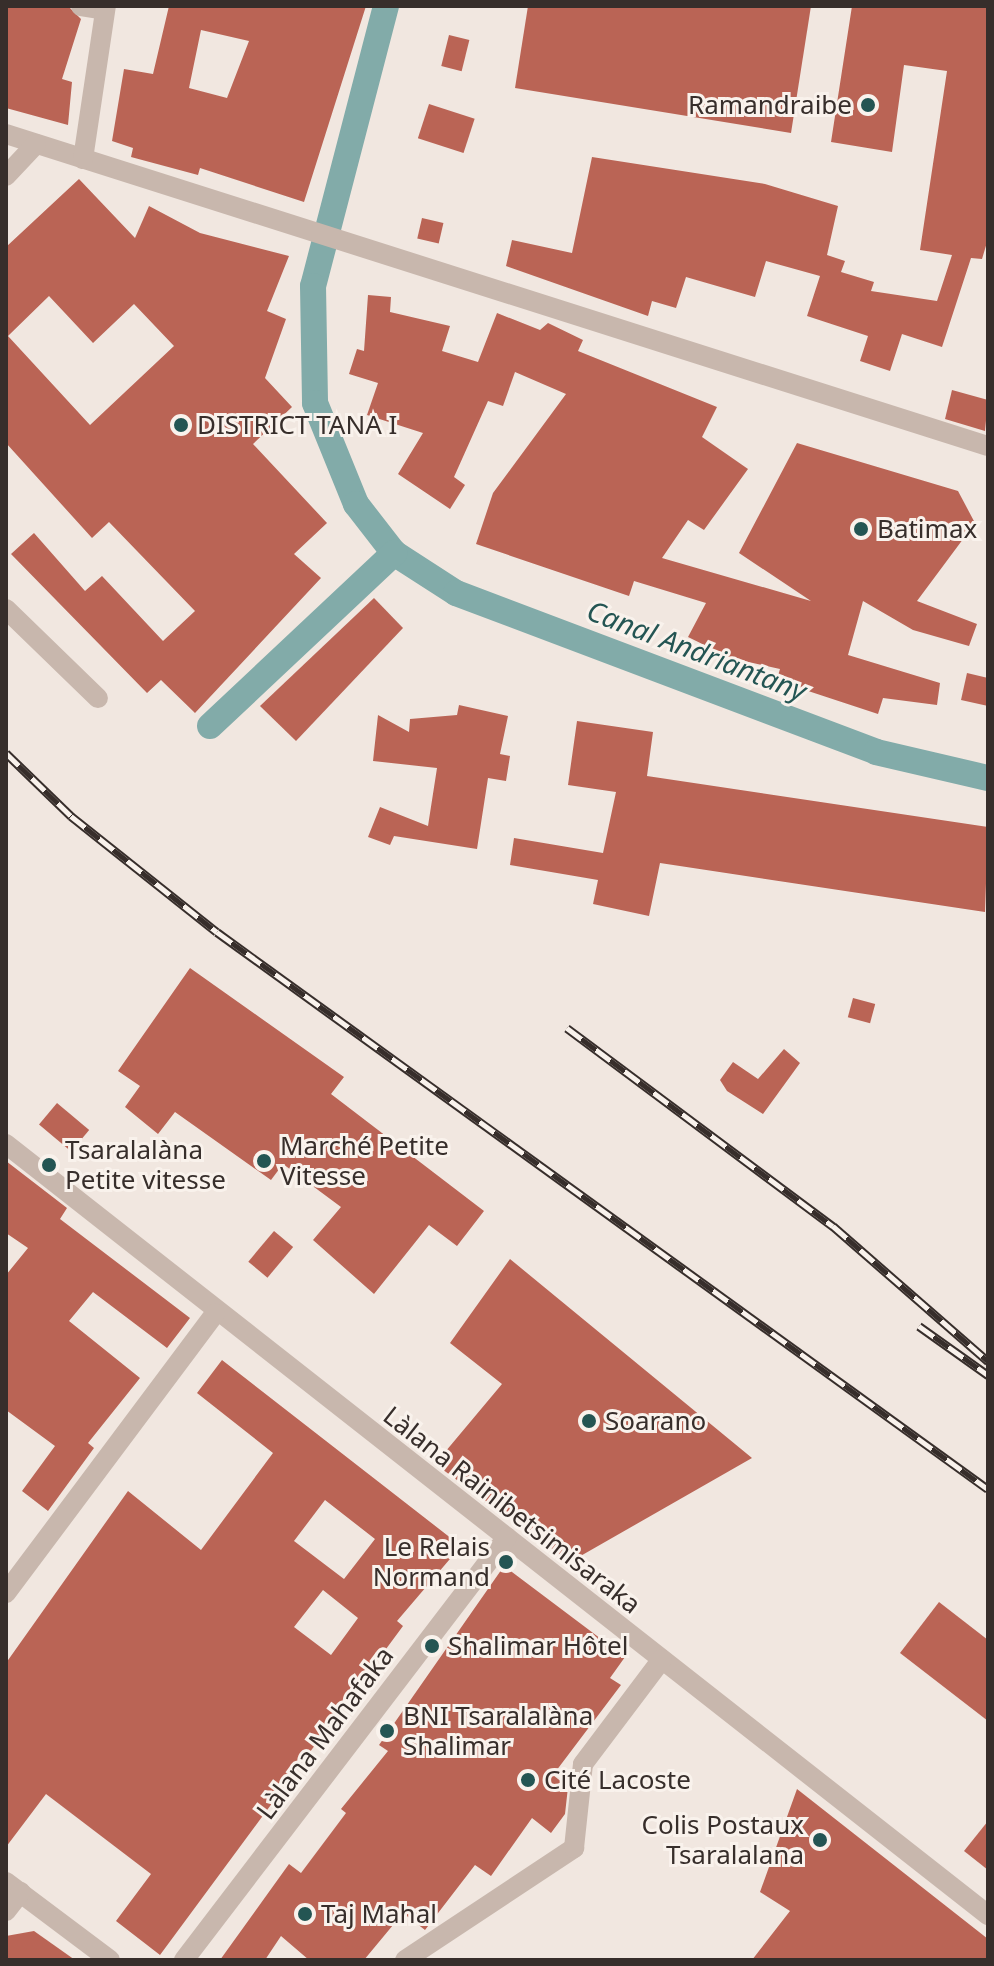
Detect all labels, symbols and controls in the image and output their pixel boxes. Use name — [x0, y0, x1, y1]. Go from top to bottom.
place label: Ramandraibe — [688, 89, 852, 121]
marker: Ramandraibe — [859, 96, 877, 114]
place label: DISTRICT TANA I — [197, 409, 397, 441]
marker: DISTRICT TANA I — [172, 416, 190, 434]
place label: Batimax — [877, 513, 977, 545]
marker: Batimax — [852, 520, 870, 538]
water label: Canal Andriantany — [583, 593, 811, 707]
place label: Marché Petite Vitesse — [280, 1130, 449, 1192]
place label: Tsaralalàna Petite vitesse — [65, 1134, 226, 1196]
marker: Marché Petite Vitesse — [255, 1152, 273, 1170]
marker: Tsaralalàna Petite vitesse — [40, 1156, 58, 1174]
street label: Làlana Rainibetsimisaraka — [377, 1400, 647, 1620]
place label: Soarano — [605, 1405, 706, 1437]
marker: Soarano — [580, 1412, 598, 1430]
place label: Le Relais Normand — [373, 1531, 490, 1592]
marker: Le Relais Normand — [497, 1553, 515, 1571]
place label: Shalimar Hôtel — [448, 1630, 628, 1662]
marker: Shalimar Hôtel — [423, 1637, 441, 1655]
street label: Làlana Mahafaka — [250, 1641, 400, 1825]
place label: BNI Tsaralalàna Shalimar — [403, 1700, 593, 1762]
marker: BNI Tsaralalàna Shalimar — [378, 1722, 396, 1740]
place label: Cité Lacoste — [544, 1764, 691, 1796]
marker: Cité Lacoste — [519, 1771, 537, 1789]
place label: Colis Postaux Tsaralalana — [642, 1809, 804, 1870]
marker: Colis Postaux Tsaralalana — [811, 1831, 829, 1849]
place label: Taj Mahal — [321, 1898, 437, 1930]
marker: Taj Mahal — [296, 1905, 314, 1923]

